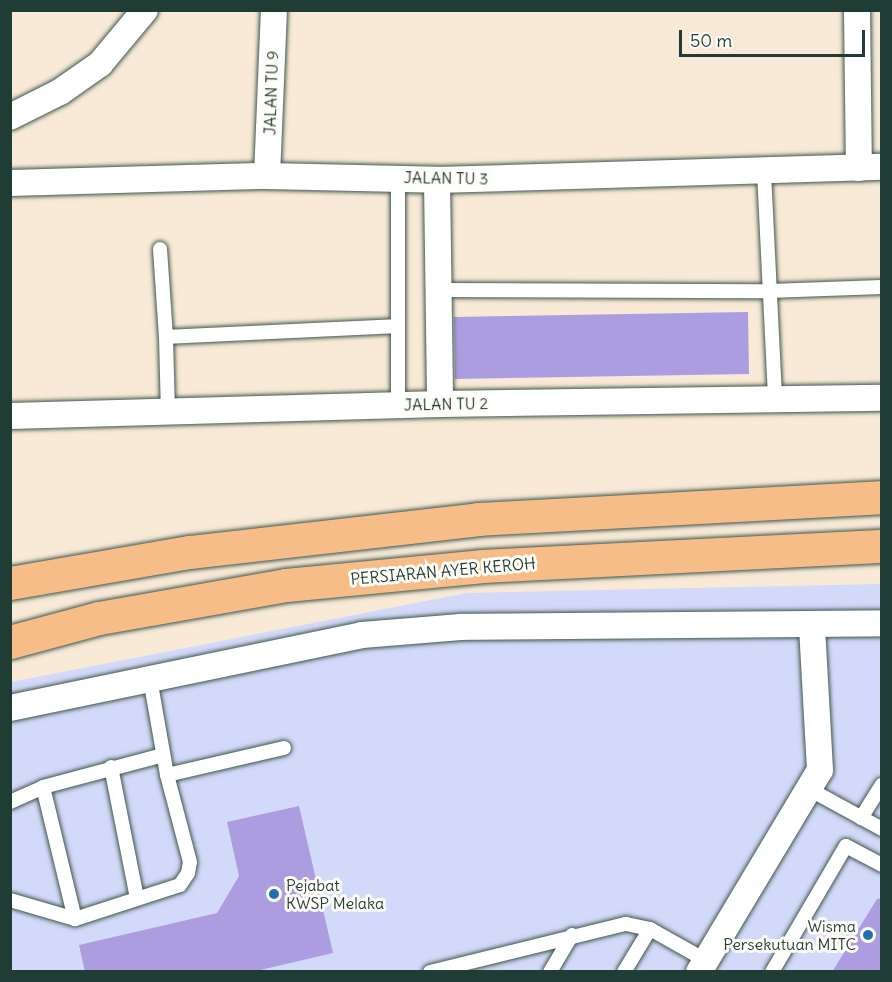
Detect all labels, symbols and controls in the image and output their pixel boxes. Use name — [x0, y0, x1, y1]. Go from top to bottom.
scale bar — [682, 18, 868, 56]
text: 50 m — [690, 29, 732, 52]
street label: JALAN TU 9 — [260, 50, 282, 136]
street label: JALAN TU 3 — [404, 168, 488, 188]
street label: JALAN TU 2 — [404, 394, 488, 414]
street label: PERSIARAN AYER KEROH — [350, 553, 536, 589]
place label: Pejabat KWSP Melaka — [286, 875, 384, 913]
marker: Pejabat KWSP Melaka — [267, 887, 281, 901]
place label: Wisma Persekutuan MITC — [723, 916, 856, 954]
marker: Wisma Persekutuan MITC — [861, 928, 875, 942]

